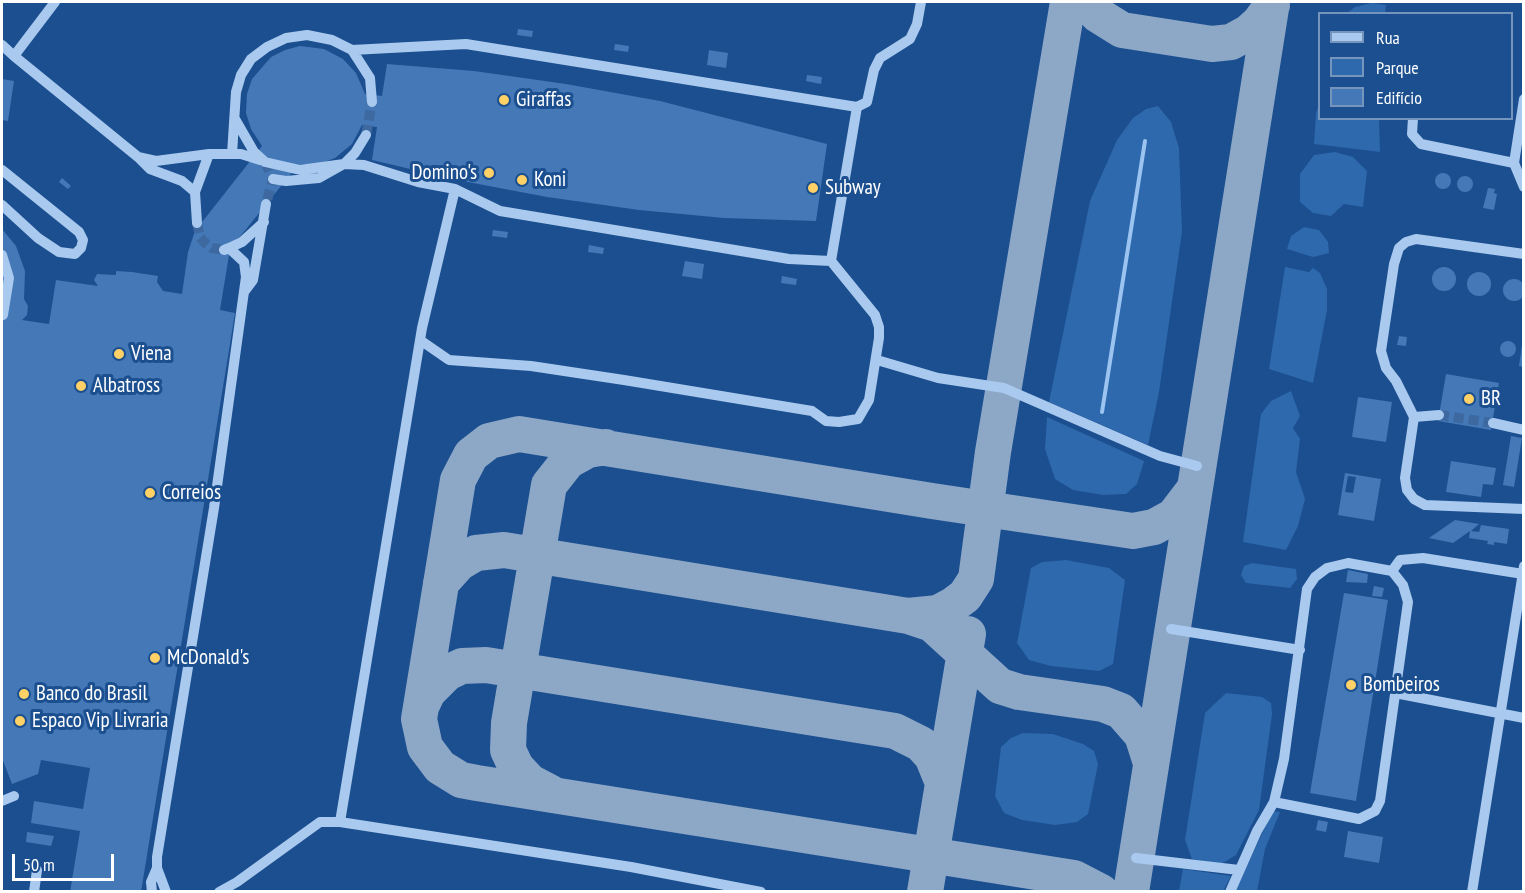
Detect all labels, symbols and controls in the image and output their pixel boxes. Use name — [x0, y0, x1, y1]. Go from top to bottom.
legend — [1318, 12, 1513, 120]
text: Rua — [1376, 26, 1400, 49]
text: Parque — [1376, 56, 1419, 79]
text: Edifício — [1376, 86, 1422, 109]
place label: Giraffas — [516, 87, 571, 113]
marker: Giraffas — [497, 93, 511, 107]
place label: Domino's — [412, 160, 477, 186]
marker: Domino's — [482, 166, 496, 180]
place label: Koni — [534, 167, 566, 193]
marker: Koni — [515, 173, 529, 187]
place label: Subway — [825, 175, 881, 201]
marker: Subway — [806, 181, 820, 195]
place label: Viena — [131, 341, 172, 367]
marker: Viena — [112, 347, 126, 361]
place label: Albatross — [93, 373, 160, 399]
marker: Albatross — [74, 379, 88, 393]
place label: BR — [1481, 386, 1501, 412]
marker: BR — [1462, 392, 1476, 406]
place label: Correios — [162, 480, 221, 506]
marker: Correios — [143, 486, 157, 500]
place label: McDonald's — [167, 645, 249, 671]
marker: McDonald's — [148, 651, 162, 665]
place label: Bombeiros — [1363, 672, 1440, 698]
marker: Bombeiros — [1344, 678, 1358, 692]
place label: Banco do Brasil — [36, 681, 147, 707]
marker: Banco do Brasil — [17, 687, 31, 701]
place label: Espaco Vip Livraria — [32, 708, 168, 734]
marker: Espaco Vip Livraria — [13, 714, 27, 728]
scale bar — [15, 842, 117, 880]
text: 50 m — [23, 853, 55, 876]

